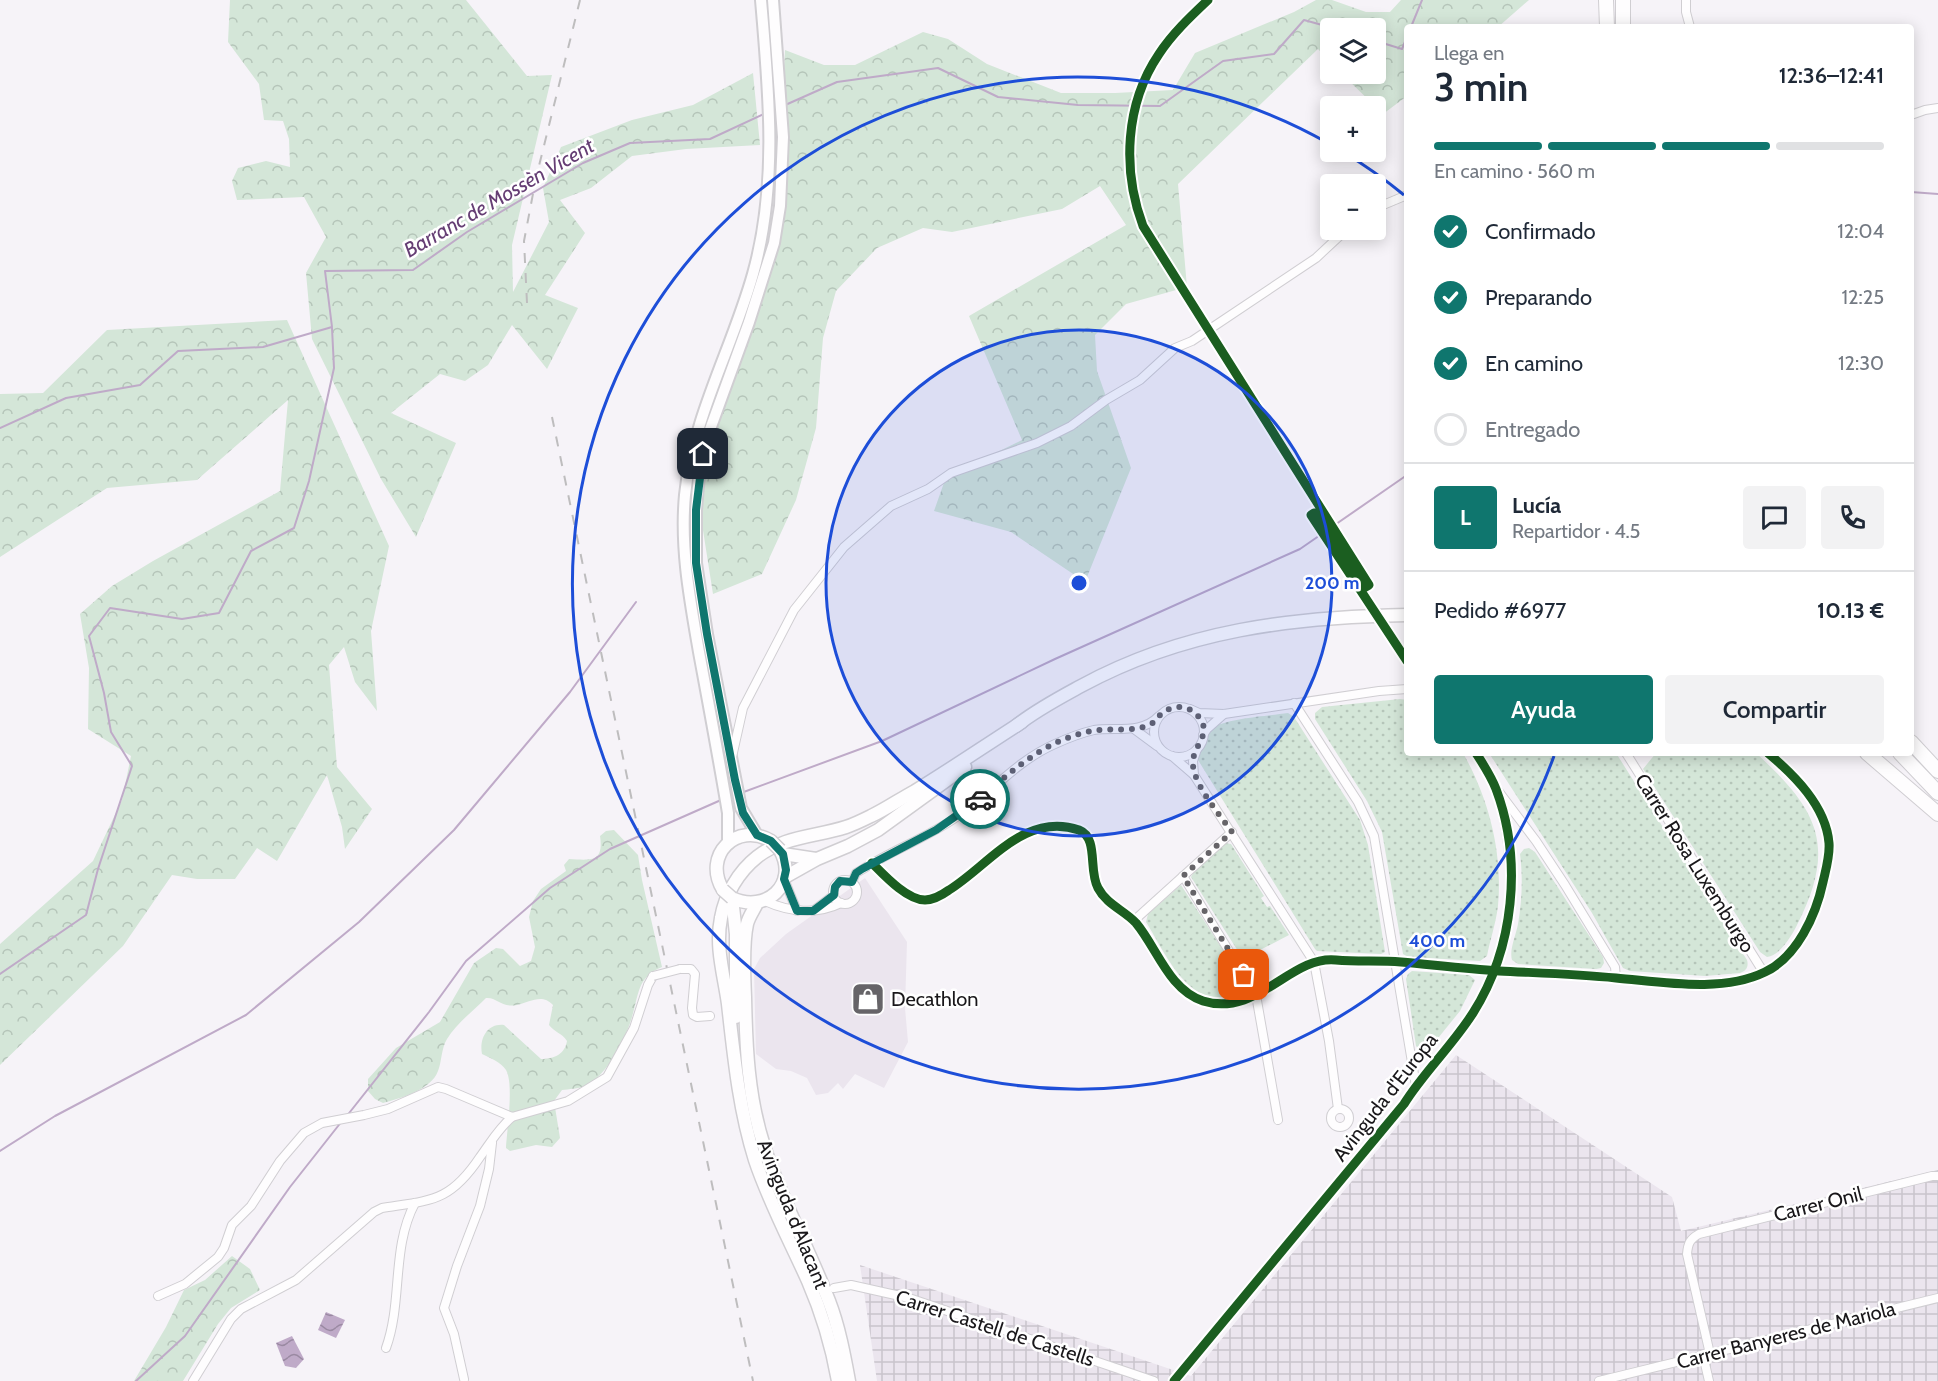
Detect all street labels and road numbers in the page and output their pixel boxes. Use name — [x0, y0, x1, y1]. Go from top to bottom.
street label: Carrer Rosa Luxemburgo — [1630, 769, 1760, 957]
street label: Avinguda d'Europa — [1328, 1028, 1443, 1166]
street label: Avinguda d'Alacant — [752, 1136, 834, 1293]
street label: Carrer Onil — [1771, 1181, 1865, 1227]
street label: Carrer Castell de Castells — [893, 1285, 1097, 1371]
street label: Carrer Banyeres de Mariola — [1674, 1296, 1898, 1374]

